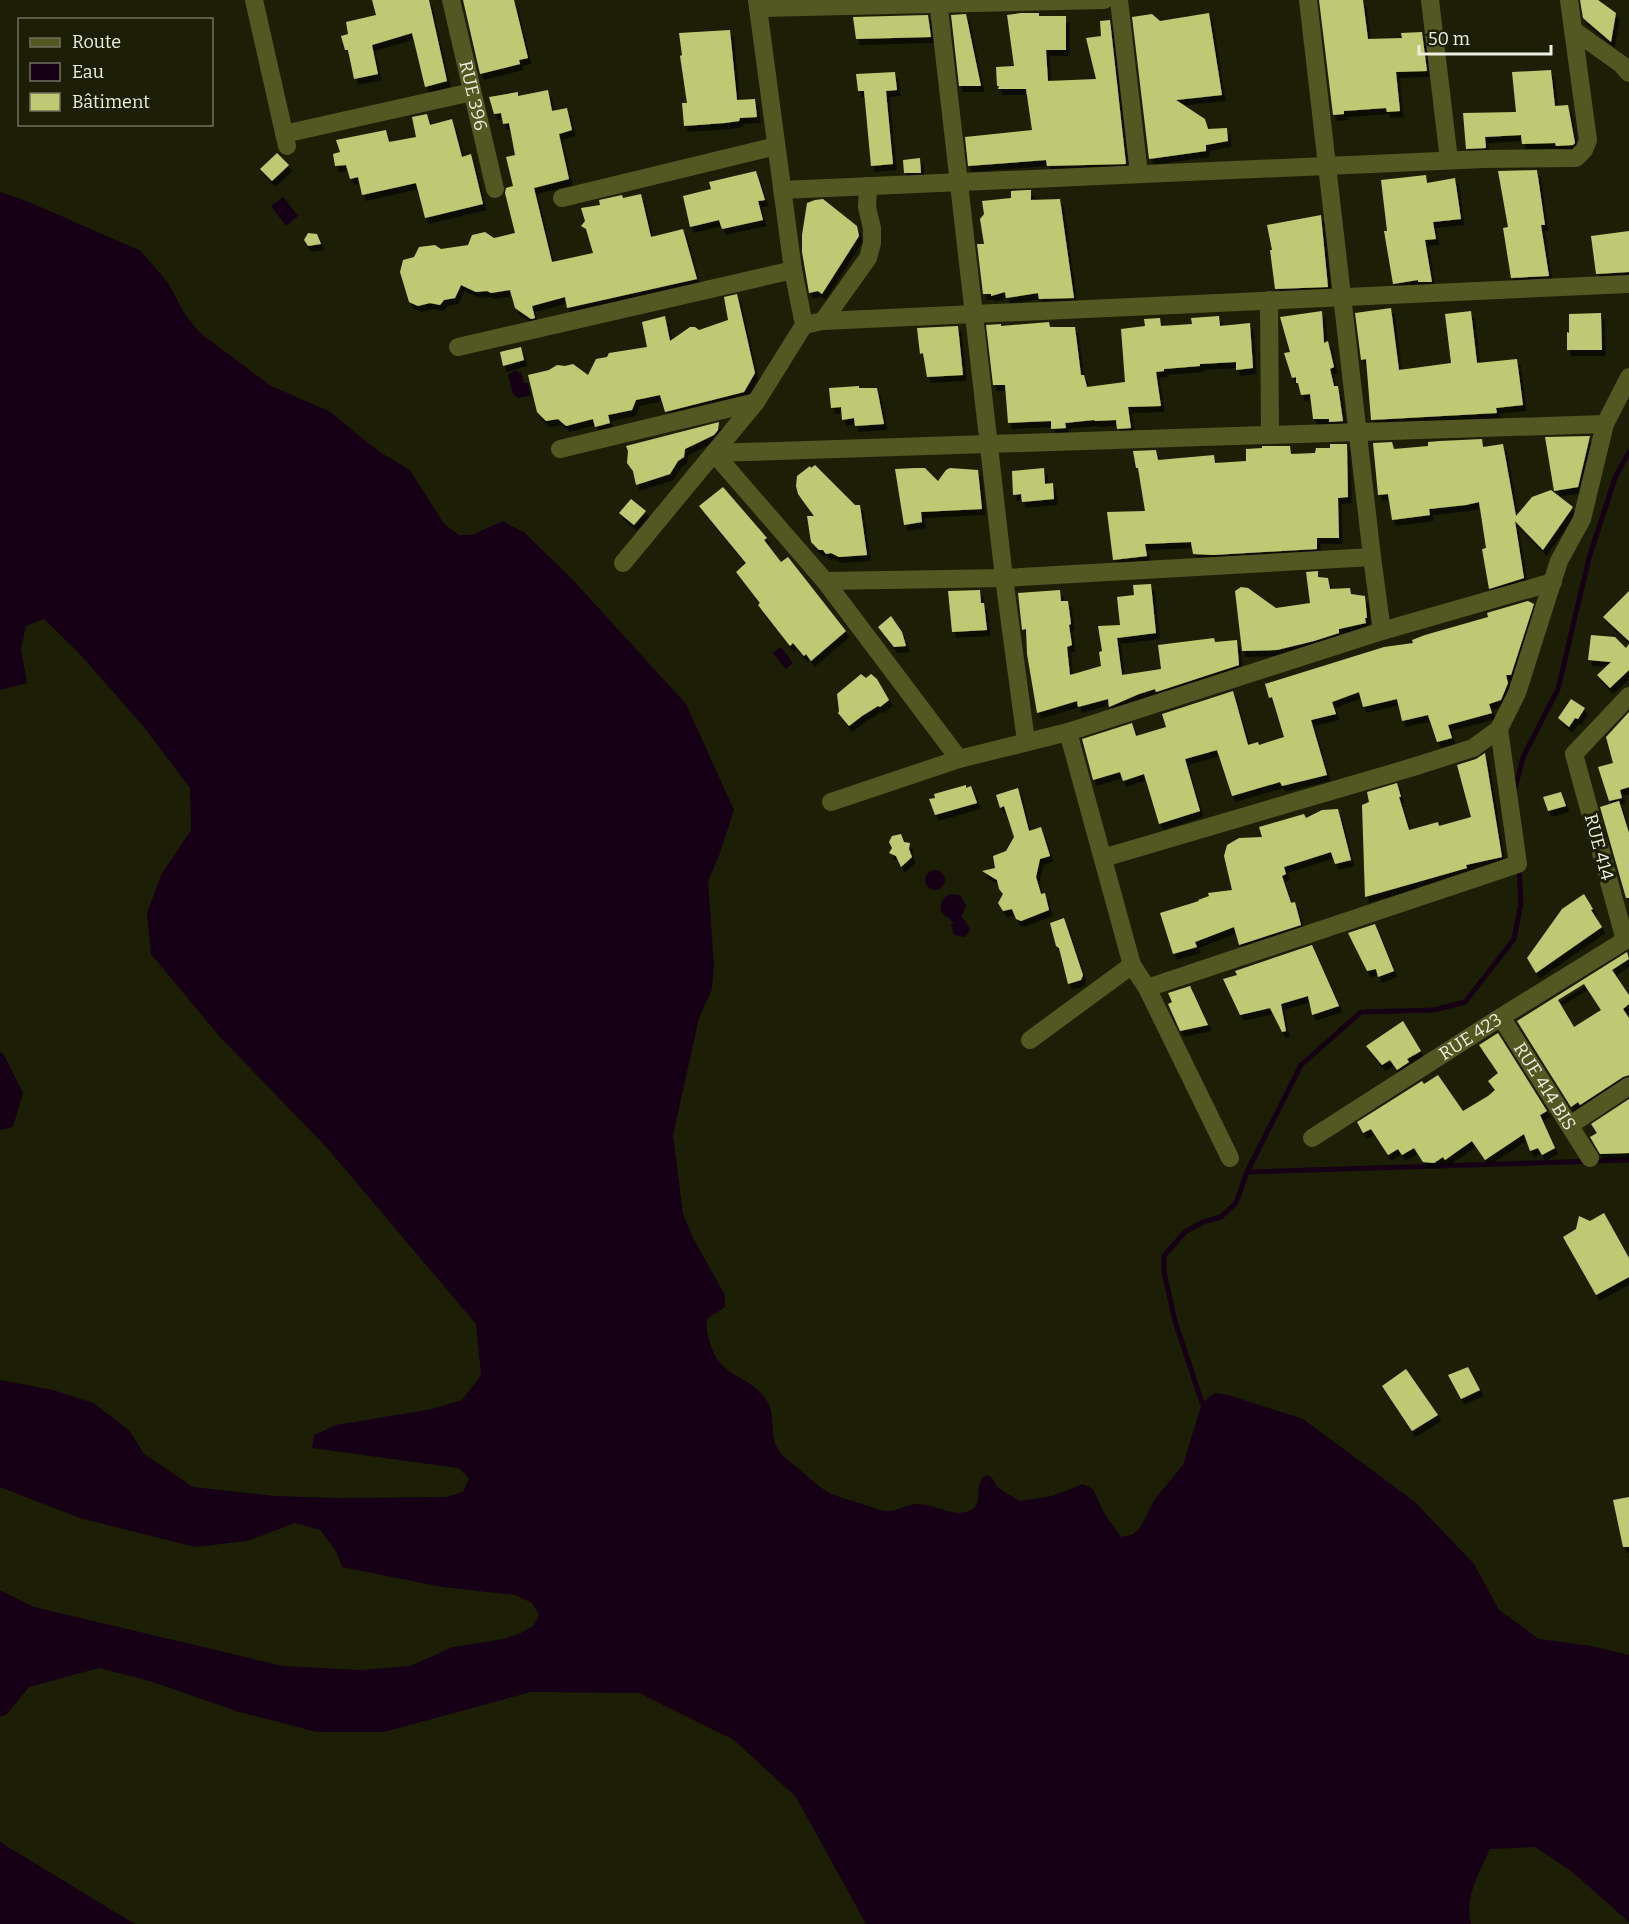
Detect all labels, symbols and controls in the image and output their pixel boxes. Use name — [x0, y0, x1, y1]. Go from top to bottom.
legend — [18, 18, 213, 126]
scale bar — [1419, 18, 1551, 56]
text: 50 m — [1428, 28, 1470, 50]
text: Route — [72, 31, 121, 53]
street label: RUE 396 — [454, 58, 492, 133]
text: Eau — [72, 61, 104, 83]
text: Bâtiment — [72, 91, 150, 113]
street label: RUE 414 — [1580, 811, 1619, 883]
street label: RUE 423 — [1435, 1008, 1506, 1065]
street label: RUE 414 BIS — [1509, 1038, 1581, 1134]

